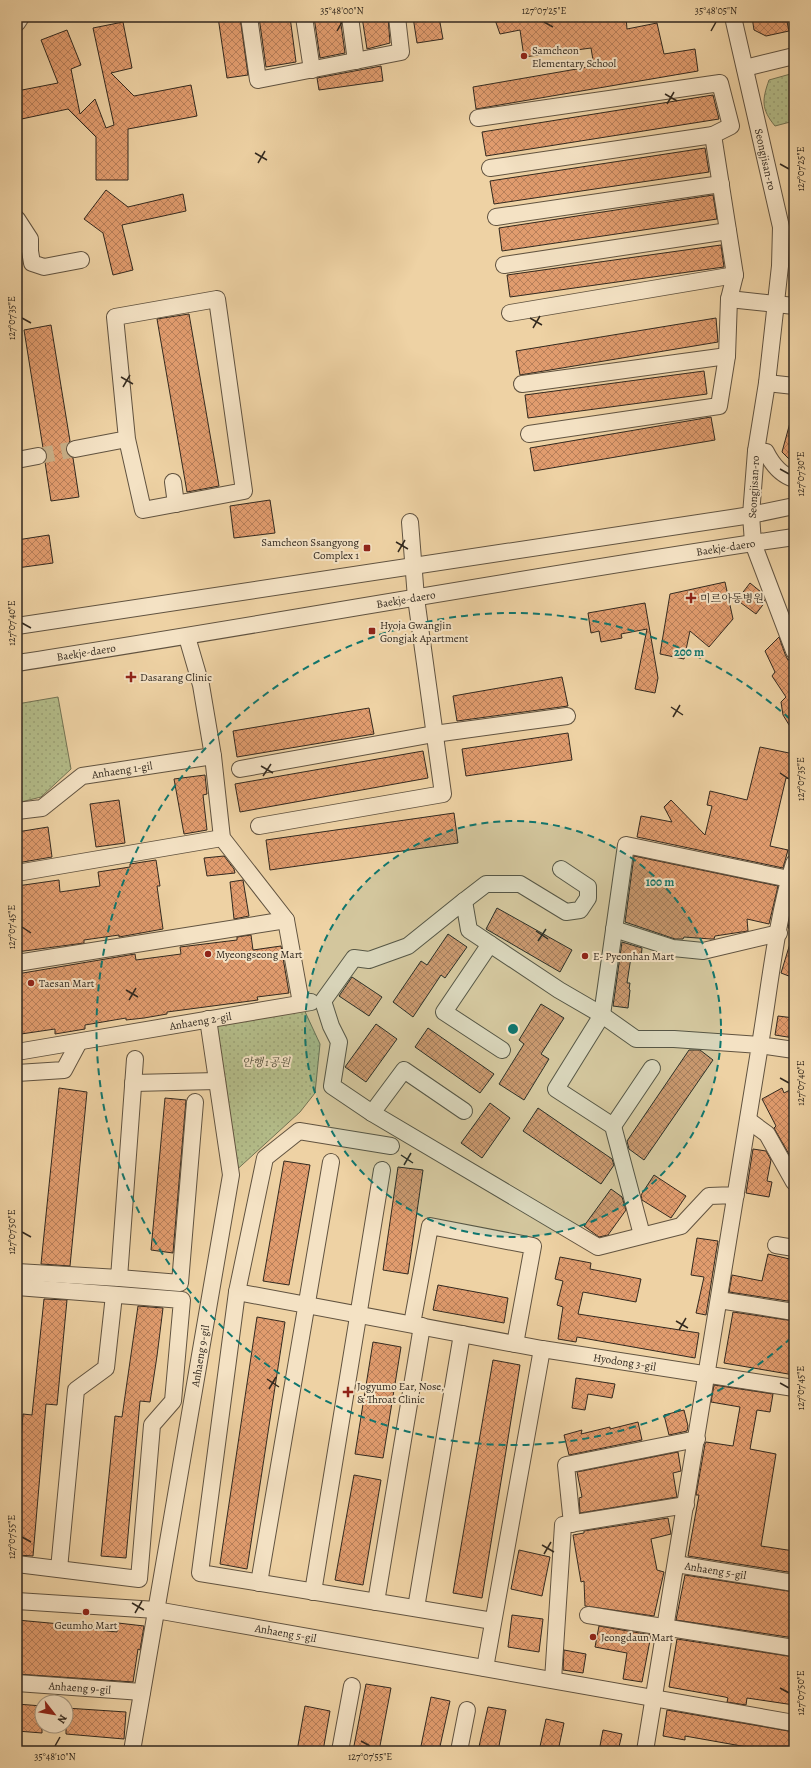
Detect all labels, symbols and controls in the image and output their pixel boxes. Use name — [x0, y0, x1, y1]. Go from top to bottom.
text: 35°48'00"N — [320, 4, 364, 17]
text: 127°07'25"E — [522, 4, 566, 17]
text: 35°48'05"N — [695, 4, 737, 17]
place label: Samcheon Elementary School — [532, 43, 617, 71]
marker: Samcheon Elementary School — [519, 51, 529, 61]
street label: Seongjisan-ro — [751, 127, 780, 192]
text: 127°07'25"E — [794, 147, 807, 191]
text: 127°07'35"E — [5, 296, 18, 340]
text: 127°07'30"E — [794, 451, 807, 497]
street label: Seongjisan-ro — [745, 455, 763, 519]
place label: Samcheon Ssangyong Complex 1 — [261, 535, 359, 563]
street label: Baekje-daero — [695, 535, 757, 559]
marker: Samcheon Ssangyong Complex 1 — [362, 543, 372, 553]
street label: Baekje-daero — [375, 587, 437, 611]
place label: 미르아동병원 — [700, 591, 764, 606]
marker: 미르아동병원 — [685, 592, 697, 604]
text: 127°07'40"E — [5, 600, 18, 646]
place label: Hyoja Gwangjin Gongjak Apartment — [380, 618, 469, 646]
marker: Hyoja Gwangjin Gongjak Apartment — [367, 626, 377, 636]
street label: Baekje-daero — [56, 640, 117, 664]
text: 200 m — [674, 644, 704, 660]
place label: Dasarang Clinic — [140, 670, 212, 685]
marker: Dasarang Clinic — [125, 671, 137, 683]
text: 127°07'35"E — [794, 757, 807, 801]
street label: Anhaeng 1-gil — [90, 758, 154, 782]
text: 100 m — [646, 874, 674, 890]
text: 127°07'45"E — [5, 905, 18, 949]
place label: Myeongseong Mart — [216, 947, 303, 962]
marker: Myeongseong Mart — [203, 949, 213, 959]
place label: E- Pyeonhan Mart — [593, 949, 674, 964]
marker: E- Pyeonhan Mart — [580, 951, 590, 961]
place label: Taesan Mart — [39, 976, 95, 991]
marker: Taesan Mart — [26, 978, 36, 988]
street label: Anhaeng 2-gil — [167, 1008, 233, 1034]
centre of rings — [506, 1022, 520, 1036]
park label: 안행 1공원 — [242, 1055, 291, 1070]
text: 127°07'40"E — [794, 1060, 807, 1106]
text: 127°07'50"E — [5, 1209, 18, 1255]
street label: Anhaeng 9-gil — [187, 1323, 213, 1389]
street label: Hyodong 3-gil — [592, 1350, 658, 1374]
text: 127°07'45"E — [794, 1366, 807, 1410]
place label: Jogyumo Ear, Nose, & Throat Clinic — [357, 1379, 444, 1407]
marker: Jogyumo Ear, Nose, & Throat Clinic — [342, 1386, 354, 1398]
text: 127°07'55"E — [5, 1515, 18, 1559]
street label: Anhaeng 5-gil — [683, 1558, 748, 1583]
marker: Geumho Mart — [81, 1607, 91, 1617]
place label: Geumho Mart — [55, 1618, 118, 1633]
street label: Anhaeng 5-gil — [253, 1620, 318, 1646]
place label: Jeongdaun Mart — [601, 1630, 674, 1645]
marker: Jeongdaun Mart — [588, 1632, 598, 1642]
text: 127°07'50"E — [794, 1670, 807, 1716]
street label: Anhaeng 9-gil — [47, 1678, 112, 1697]
north arrow — [34, 1694, 74, 1734]
text: N — [54, 1712, 71, 1726]
text: 35°48'10"N — [34, 1750, 76, 1763]
text: 127°07'55"E — [348, 1750, 392, 1763]

